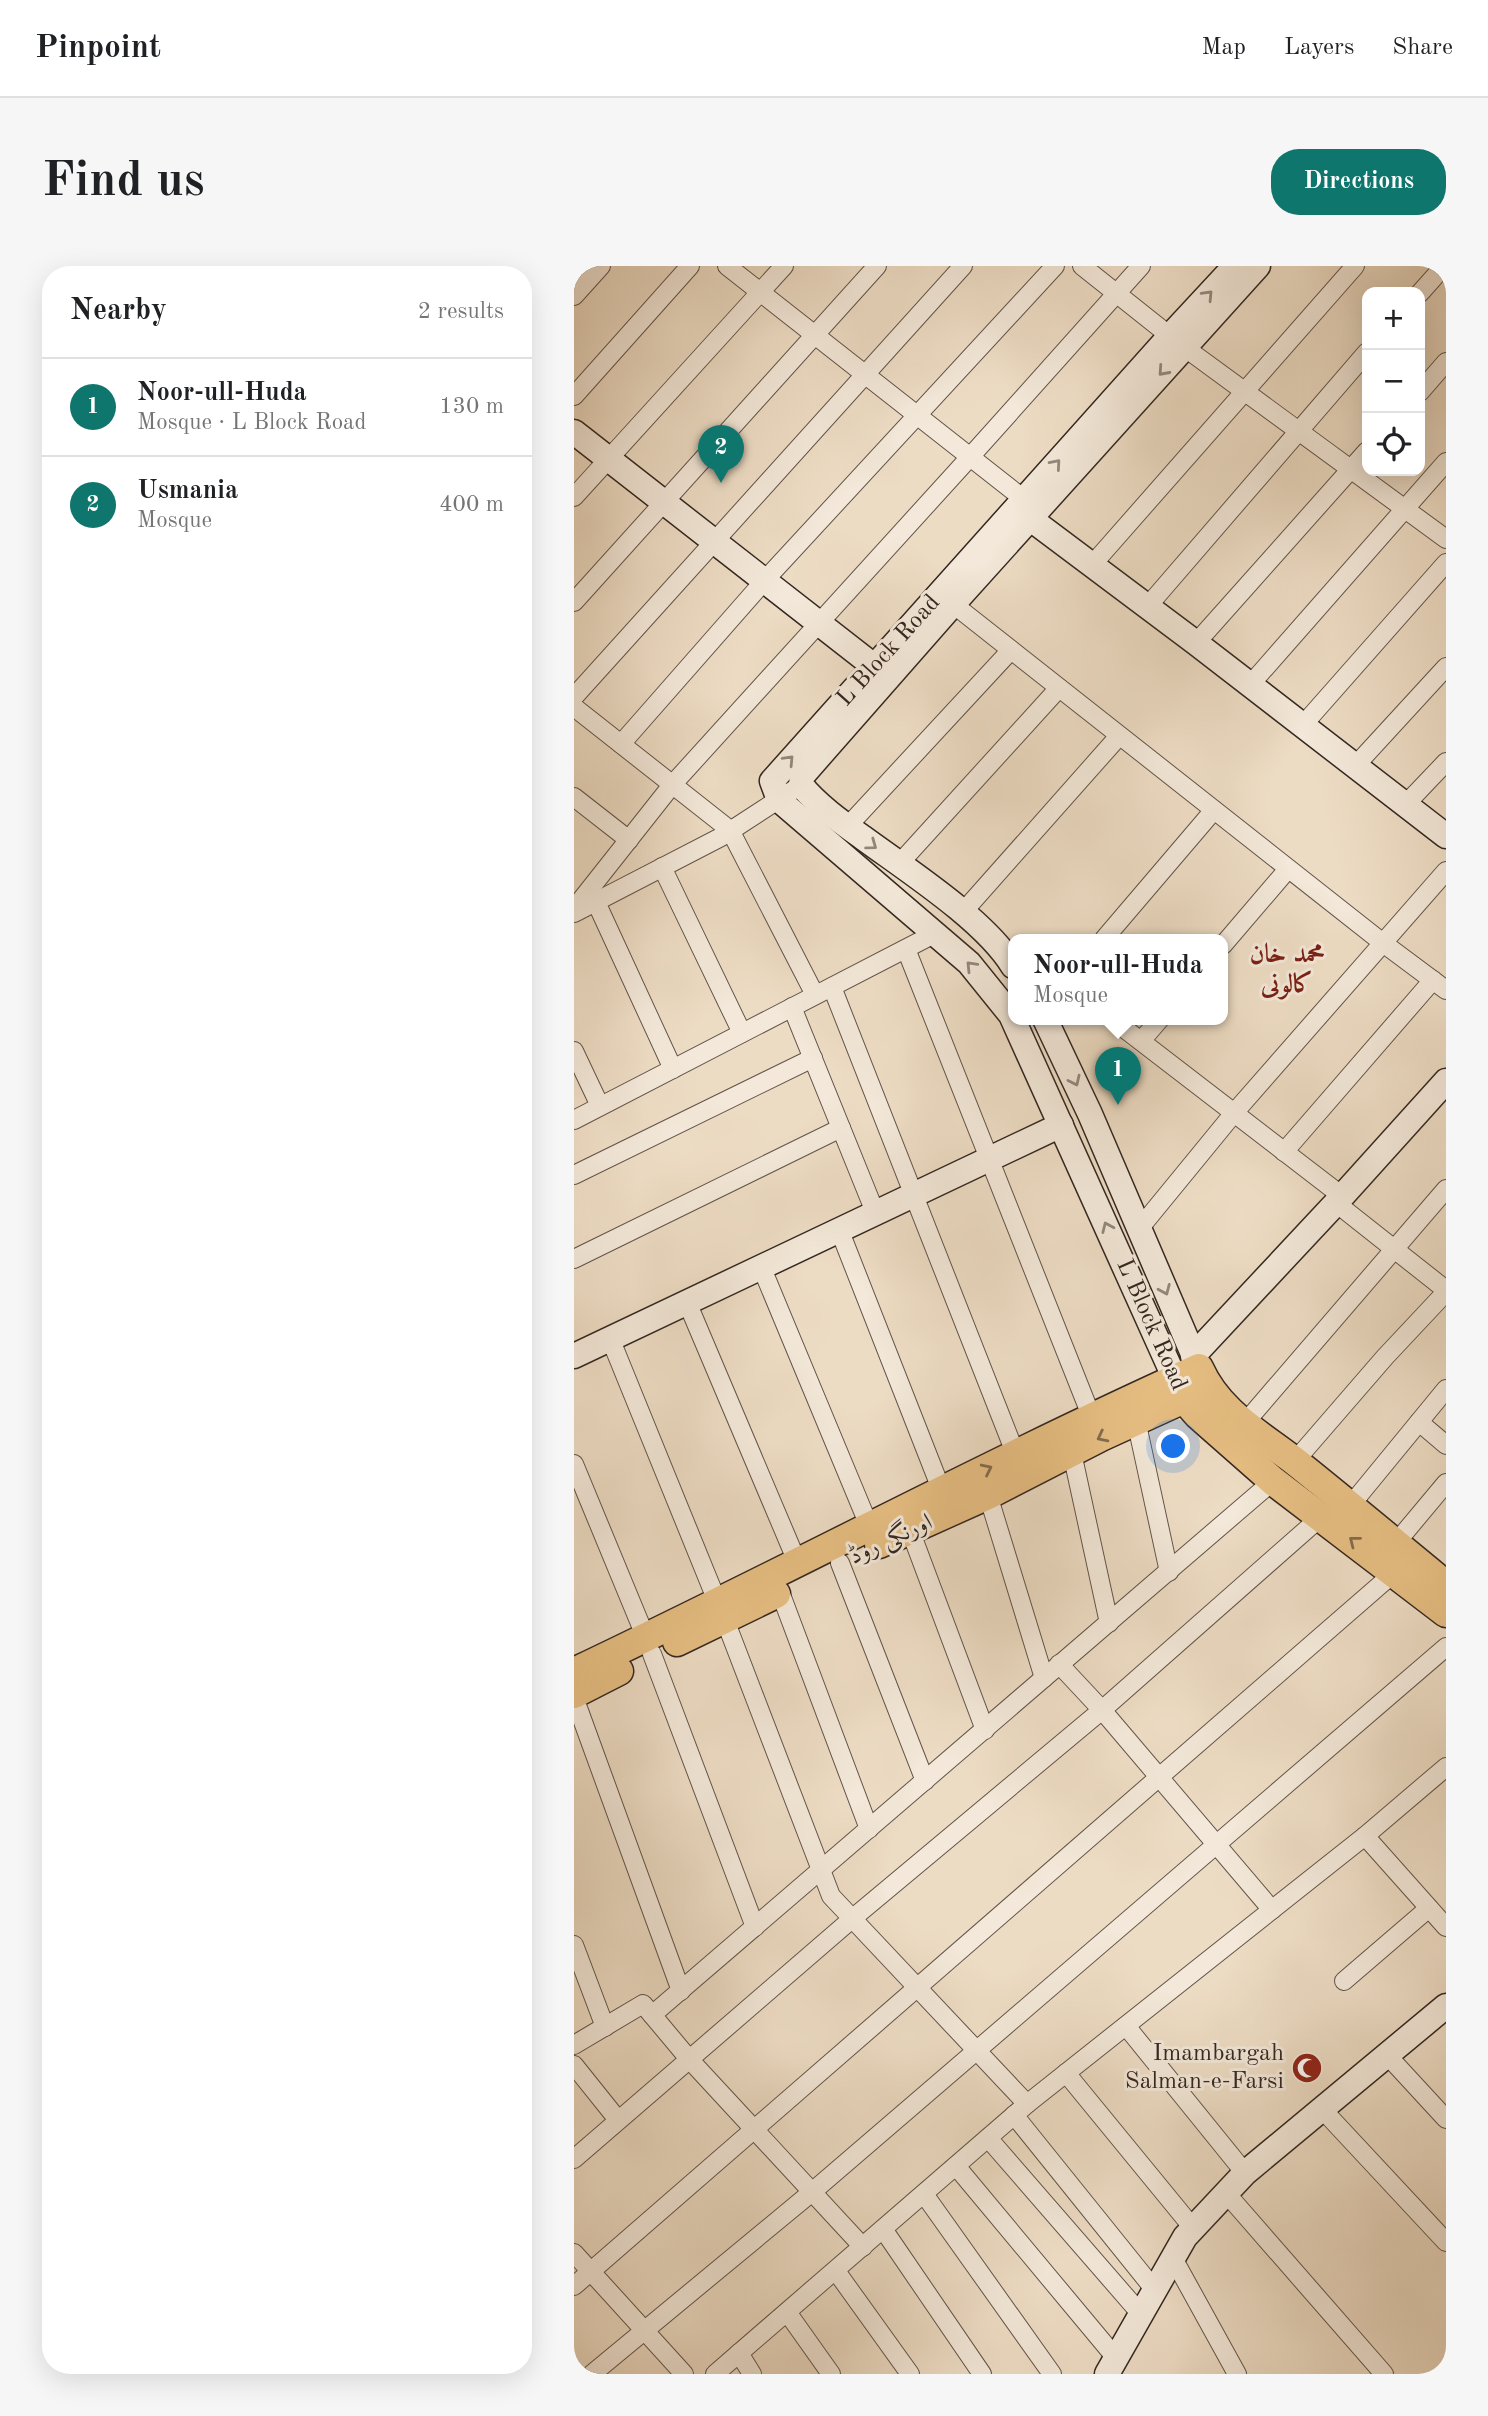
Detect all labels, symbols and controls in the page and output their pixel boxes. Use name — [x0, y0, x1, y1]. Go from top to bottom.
text: Pinpoint — [35, 32, 161, 65]
text: Map — [1202, 36, 1246, 60]
text: Layers — [1284, 36, 1354, 60]
text: Share — [1392, 36, 1453, 60]
button: Directions — [1271, 149, 1446, 215]
text: Find us — [42, 158, 205, 207]
map controls — [1362, 287, 1425, 476]
button: + — [1362, 287, 1425, 350]
one-way arrow — [1200, 290, 1212, 303]
text: Nearby — [70, 296, 167, 326]
text: 2 results — [418, 300, 504, 323]
button: − — [1362, 350, 1425, 413]
one-way arrow — [1159, 363, 1171, 376]
text: Noor-ull-Huda — [137, 380, 307, 406]
text: 1 — [86, 395, 100, 418]
text: 130 m — [439, 395, 504, 418]
text: Mosque · L Block Road — [137, 411, 366, 434]
button: locate — [1362, 413, 1425, 476]
pin: 2 — [698, 425, 744, 483]
one-way arrow — [1048, 459, 1060, 472]
text: Usmania — [137, 478, 238, 504]
text: 2 — [86, 493, 100, 516]
text: 400 m — [439, 493, 504, 516]
text: Mosque — [137, 509, 212, 532]
street label: L Block Road — [833, 591, 945, 711]
one-way arrow — [781, 755, 793, 768]
one-way arrow — [864, 836, 877, 849]
popup — [1008, 934, 1228, 1025]
district label: محمد خان کالونی — [1249, 941, 1325, 1000]
text: Noor-ull-Huda — [1033, 953, 1203, 979]
one-way arrow — [967, 961, 979, 974]
text: Mosque — [1033, 984, 1108, 1007]
pin: 1 — [1095, 1047, 1141, 1105]
one-way arrow — [1067, 1073, 1081, 1086]
one-way arrow — [1101, 1222, 1115, 1234]
street label: L Block Road — [1111, 1256, 1191, 1394]
one-way arrow — [1156, 1283, 1170, 1295]
one-way arrow — [1097, 1429, 1109, 1443]
your location — [1156, 1429, 1190, 1463]
one-way arrow — [980, 1464, 992, 1478]
street label: اورنگی روڈ — [844, 1507, 937, 1571]
one-way arrow — [1349, 1536, 1361, 1549]
place label: Imambargah Salman-e-Farsi — [1125, 2042, 1284, 2094]
mosque icon: Imambargah Salman-e-Farsi — [1290, 2051, 1324, 2085]

